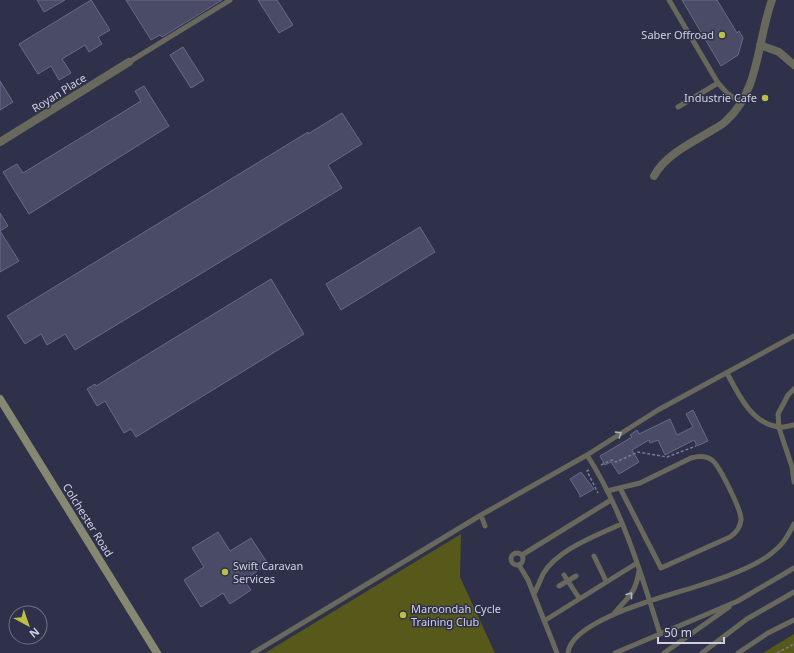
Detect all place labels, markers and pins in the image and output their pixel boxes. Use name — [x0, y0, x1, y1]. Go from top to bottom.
place label: Saber Offroad — [641, 27, 714, 42]
marker: Saber Offroad — [717, 30, 727, 40]
place label: Industrie Cafe — [684, 90, 757, 105]
marker: Industrie Cafe — [760, 93, 770, 103]
place label: Swift Caravan Services — [233, 558, 303, 586]
marker: Swift Caravan Services — [220, 567, 230, 577]
place label: Maroondah Cycle Training Club — [411, 601, 501, 629]
marker: Maroondah Cycle Training Club — [398, 610, 408, 620]

